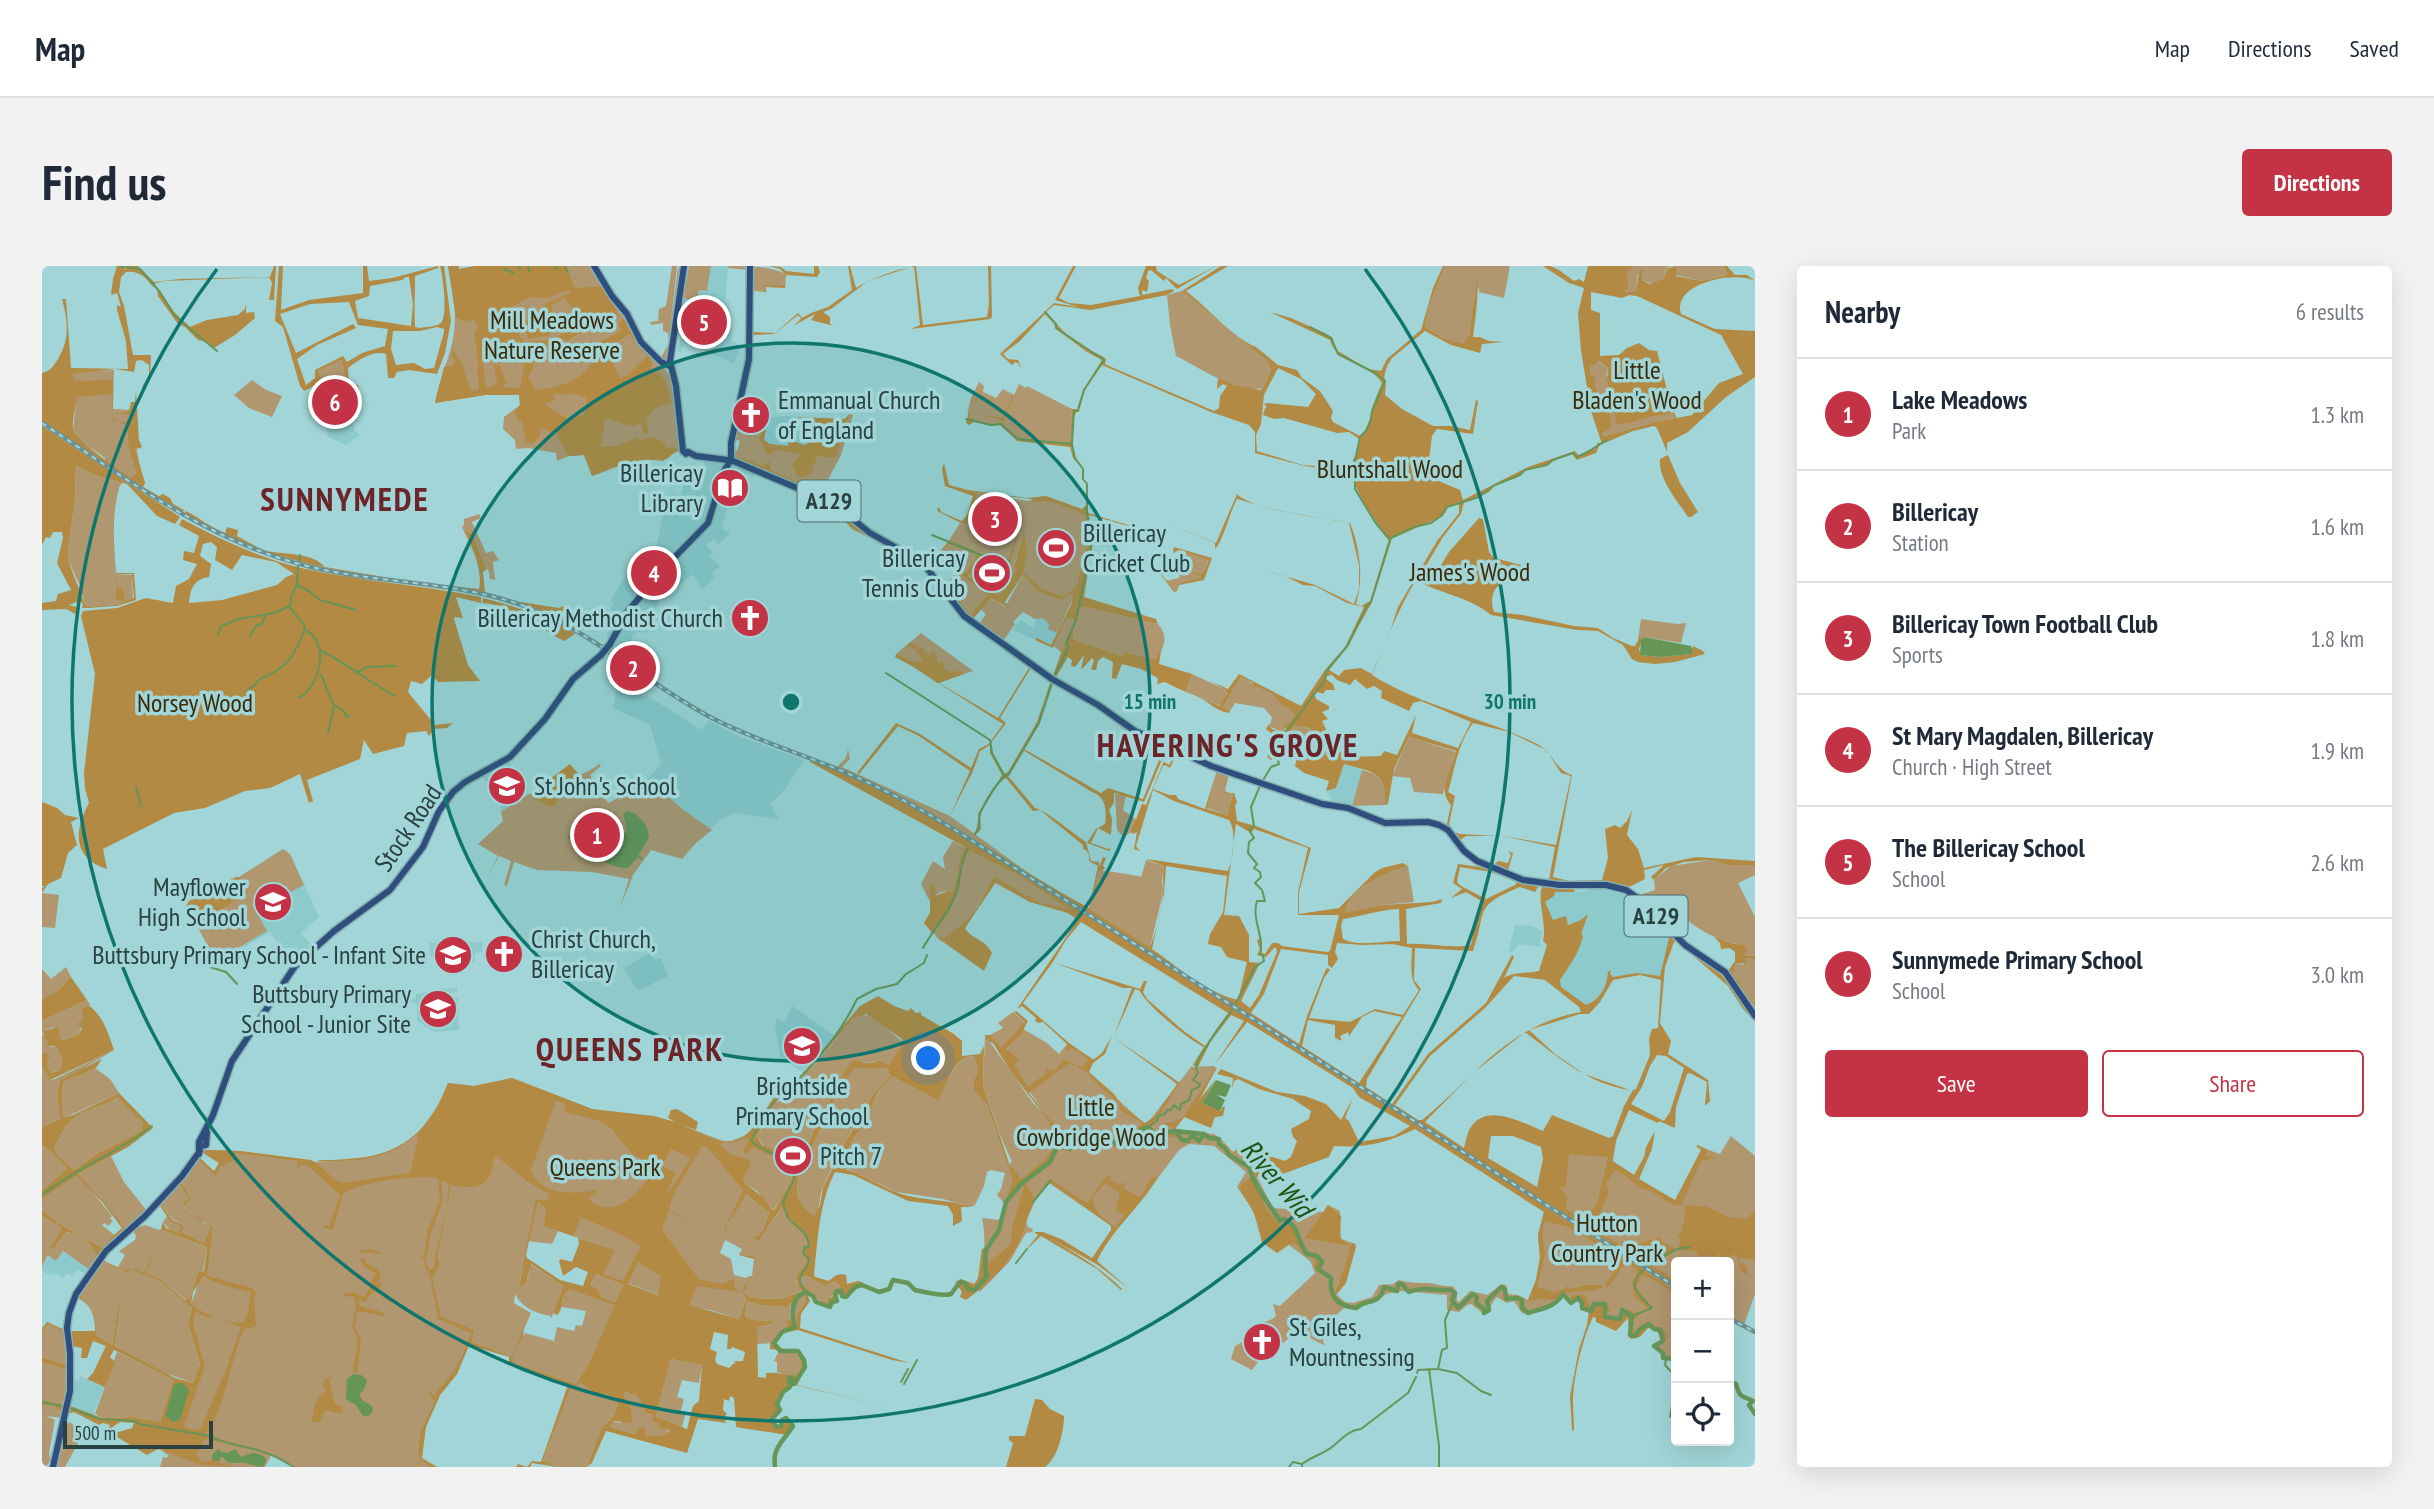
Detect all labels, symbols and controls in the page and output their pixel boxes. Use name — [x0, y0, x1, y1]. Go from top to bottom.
text: Map — [35, 27, 85, 70]
text: Map — [2155, 33, 2190, 64]
text: Directions — [2228, 33, 2312, 64]
text: Saved — [2350, 33, 2399, 64]
button: Directions — [2242, 149, 2392, 216]
text: Find us — [42, 150, 166, 214]
text: Nearby — [1825, 292, 1900, 331]
pin: 5 — [681, 296, 727, 348]
text: 6 results — [2296, 297, 2364, 326]
park label: Mill Meadows Nature Reserve — [484, 303, 620, 366]
park label: Little Bladen's Wood — [1572, 353, 1702, 416]
pin: 6 — [312, 376, 358, 428]
place label: Emmanual Church of England — [778, 383, 941, 446]
text: Lake Meadows — [1892, 383, 2027, 416]
church icon: Emmanual Church of England — [730, 394, 772, 436]
text: 1 — [1843, 400, 1854, 429]
text: 1.3 km — [2310, 400, 2364, 429]
text: Park — [1892, 416, 1926, 445]
park label: Bluntshall Wood — [1317, 452, 1463, 485]
place label: Billericay Library — [620, 456, 703, 519]
library icon: Billericay Library — [709, 467, 751, 509]
district label: SUNNYMEDE — [260, 477, 430, 520]
road number: A129 — [798, 480, 860, 522]
pin: 3 — [972, 493, 1018, 545]
text: Billericay — [1892, 495, 1978, 528]
text: 2 — [1843, 512, 1854, 541]
text: 1.6 km — [2310, 512, 2364, 541]
place label: Billericay Cricket Club — [1083, 516, 1190, 579]
sports icon: Billericay Cricket Club — [1035, 527, 1077, 569]
text: Station — [1892, 528, 1949, 557]
place label: Billericay Tennis Club — [862, 541, 965, 604]
pin: 4 — [631, 547, 677, 599]
sports icon: Billericay Tennis Club — [971, 552, 1013, 594]
park label: James's Wood — [1409, 555, 1530, 588]
church icon: Billericay Methodist Church — [729, 597, 771, 639]
place label: Billericay Methodist Church — [477, 601, 723, 634]
text: Billericay Town Football Club — [1892, 607, 2158, 640]
text: 3 — [1843, 624, 1854, 653]
text: 1.8 km — [2310, 624, 2364, 653]
text: Sports — [1892, 640, 1943, 669]
pin: 2 — [610, 642, 656, 694]
park label: Norsey Wood — [137, 686, 253, 719]
text: 15 min — [1124, 688, 1176, 715]
text: 30 min — [1484, 688, 1536, 715]
centre of rings — [779, 690, 803, 714]
text: St Mary Magdalen, Billericay — [1892, 719, 2153, 752]
district label: HAVERING'S GROVE — [1097, 723, 1359, 766]
text: 4 — [1843, 736, 1854, 765]
text: 1.9 km — [2310, 736, 2364, 765]
text: Church · High Street — [1892, 752, 2052, 781]
school or university icon: St John's School — [486, 765, 528, 807]
place label: St John's School — [534, 769, 676, 802]
street label: Stock Road — [367, 778, 449, 878]
pin: 1 — [574, 809, 620, 861]
text: The Billericay School — [1892, 831, 2085, 864]
text: 5 — [1843, 848, 1854, 877]
text: 2.6 km — [2310, 848, 2364, 877]
text: School — [1892, 864, 1945, 893]
place label: Mayflower High School — [138, 870, 246, 933]
school or university icon: Mayflower High School — [252, 881, 294, 923]
road number: A129 — [1624, 896, 1688, 936]
place label: Christ Church, Billericay — [531, 922, 656, 985]
church icon: Christ Church, Billericay — [483, 933, 525, 975]
school or university icon: Buttsbury Primary School - Infant Site — [432, 934, 474, 976]
place label: Buttsbury Primary School - Infant Site — [92, 938, 426, 971]
text: Sunnymede Primary School — [1892, 943, 2143, 976]
text: 6 — [1843, 960, 1854, 989]
text: 3.0 km — [2310, 960, 2364, 989]
text: School — [1892, 976, 1945, 1005]
place label: Buttsbury Primary School - Junior Site — [241, 977, 411, 1040]
school or university icon: Buttsbury Primary School - Junior Site — [417, 988, 459, 1030]
school or university icon: Brightside Primary School — [781, 1025, 823, 1067]
district label: QUEENS PARK — [536, 1027, 724, 1070]
your location — [911, 1041, 945, 1075]
button: Save — [1825, 1050, 2088, 1117]
button: Share — [2102, 1050, 2364, 1117]
place label: Brightside Primary School — [735, 1069, 869, 1132]
park label: Little Cowbridge Wood — [1016, 1090, 1166, 1153]
water label: River Wid — [1233, 1131, 1324, 1227]
sports icon: Pitch 7 — [772, 1135, 814, 1177]
place label: Pitch 7 — [820, 1139, 882, 1172]
park label: Queens Park — [549, 1150, 661, 1183]
park label: Hutton Country Park — [1551, 1206, 1663, 1269]
map controls — [1671, 1257, 1734, 1446]
button: + — [1671, 1257, 1734, 1320]
place label: St Giles, Mountnessing — [1289, 1310, 1415, 1373]
button: − — [1671, 1320, 1734, 1383]
church icon: St Giles, Mountnessing — [1241, 1321, 1283, 1363]
button: locate — [1671, 1383, 1734, 1446]
scale bar — [63, 1418, 214, 1450]
text: 500 m — [74, 1421, 116, 1445]

